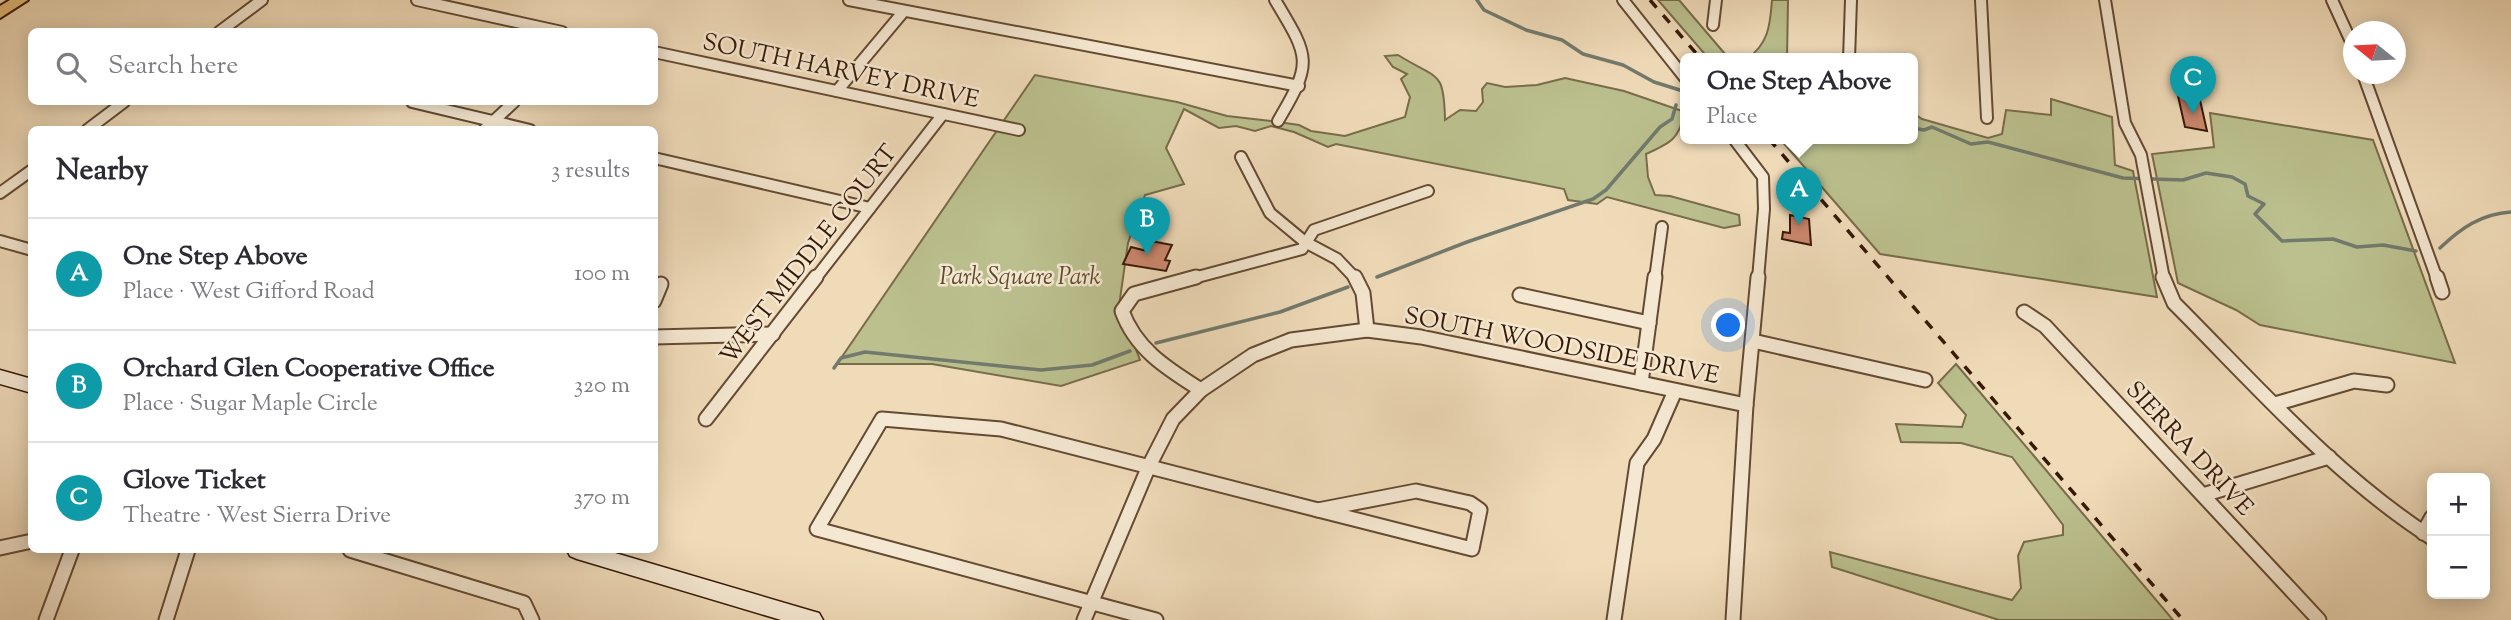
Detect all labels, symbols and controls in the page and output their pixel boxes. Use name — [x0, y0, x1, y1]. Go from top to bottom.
north arrow — [2343, 21, 2406, 84]
street label: SOUTH HARVEY DRIVE — [699, 26, 983, 118]
search box — [28, 28, 658, 105]
icon: search — [52, 48, 90, 86]
text: Search here — [108, 48, 238, 85]
popup — [1680, 53, 1918, 144]
pin: C — [2170, 56, 2216, 114]
text: One Step Above — [1707, 64, 1891, 101]
text: Place — [1707, 101, 1757, 134]
street label: WEST MIDDLE COURT — [713, 138, 906, 372]
text: Nearby — [56, 150, 148, 193]
text: 3 results — [551, 155, 630, 188]
pin: A — [1776, 167, 1822, 225]
pin: B — [1124, 197, 1170, 255]
text: One Step Above — [123, 239, 308, 276]
text: A — [70, 258, 88, 291]
text: 100 m — [574, 258, 630, 291]
park label: Park Square Park — [940, 261, 1101, 295]
text: Place · West Gifford Road — [123, 276, 375, 309]
street label: SOUTH WOODSIDE DRIVE — [1401, 300, 1722, 394]
your location — [1711, 308, 1745, 342]
text: Orchard Glen Cooperative Office — [123, 351, 495, 388]
text: B — [72, 370, 86, 403]
text: 320 m — [574, 370, 630, 403]
street label: SIERRA DRIVE — [2117, 374, 2261, 525]
text: Place · Sugar Maple Circle — [123, 388, 378, 421]
text: Glove Ticket — [123, 463, 266, 500]
map controls — [2427, 473, 2490, 599]
button: + — [2427, 473, 2490, 536]
text: C — [70, 482, 88, 515]
text: 370 m — [574, 482, 630, 515]
text: Theatre · West Sierra Drive — [123, 500, 391, 533]
button: − — [2427, 536, 2490, 599]

